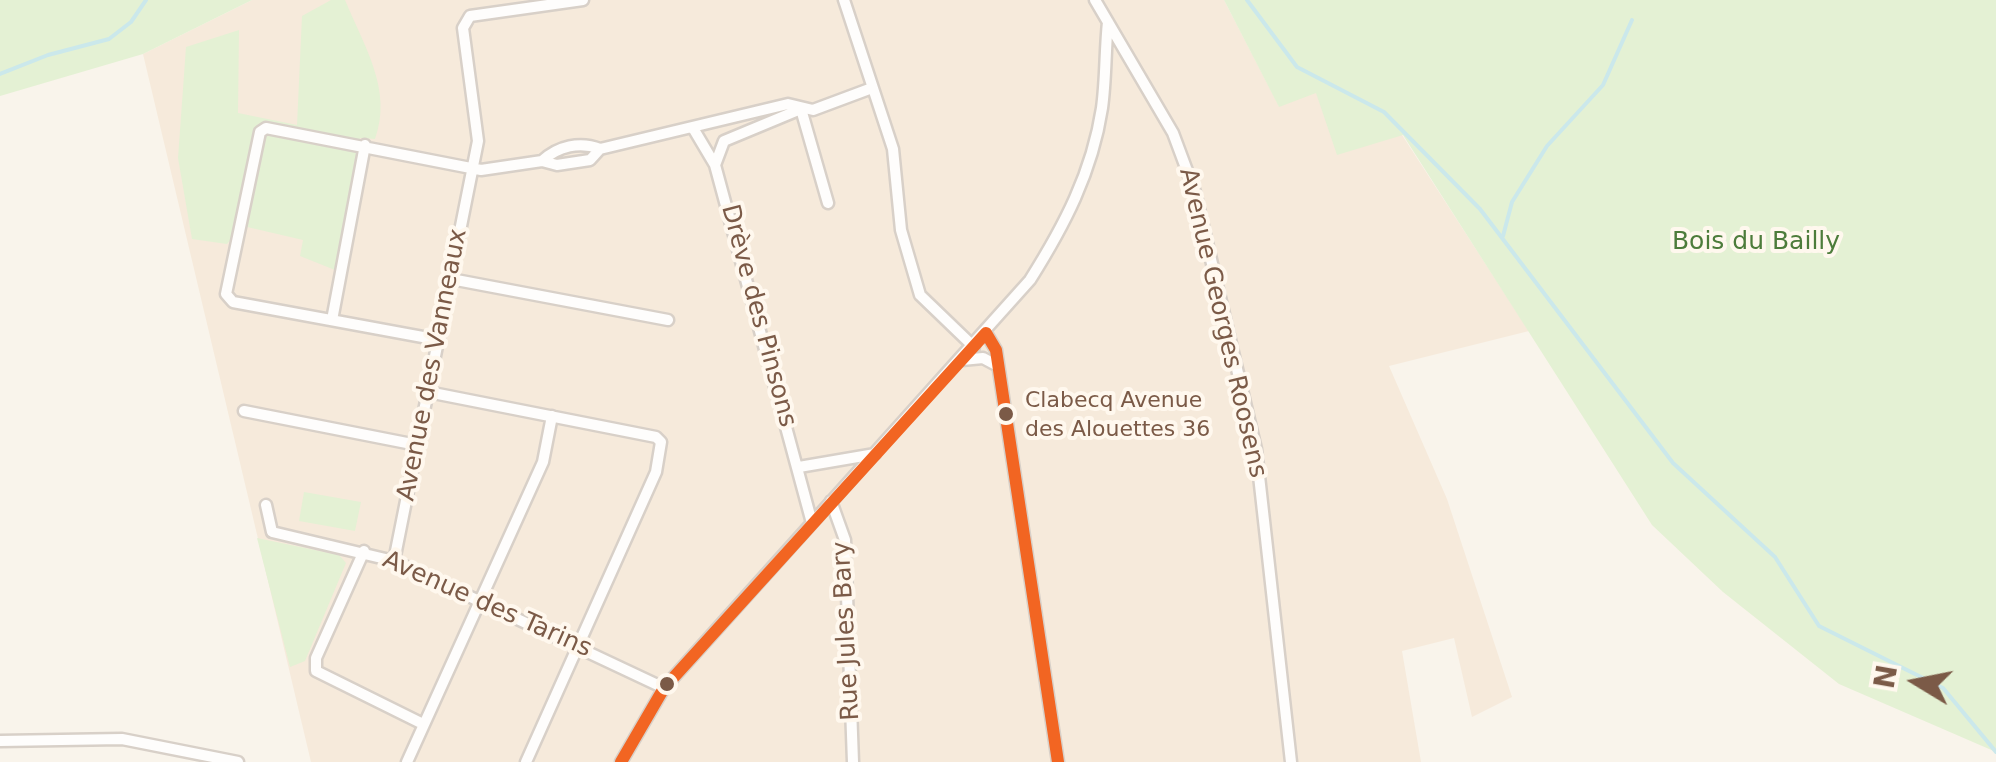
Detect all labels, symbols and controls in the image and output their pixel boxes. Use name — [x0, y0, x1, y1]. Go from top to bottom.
street label: Avenue Georges Roosens — [1172, 165, 1272, 481]
street label: Drève des Pinsons — [714, 201, 802, 431]
street label: Avenue des Vanneaux — [392, 226, 474, 504]
park label: Bois du Bailly — [1672, 227, 1840, 257]
place label: Clabecq Avenue des Alouettes 36 — [1025, 388, 1210, 440]
marker: Clabecq Avenue des Alouettes 36 — [996, 404, 1016, 424]
street label: Rue Jules Bary — [827, 541, 867, 721]
street label: Avenue des Tarins — [378, 545, 596, 665]
north arrow — [1866, 632, 1966, 732]
text: N — [1868, 662, 1904, 691]
unlabelled marker — [657, 674, 677, 694]

